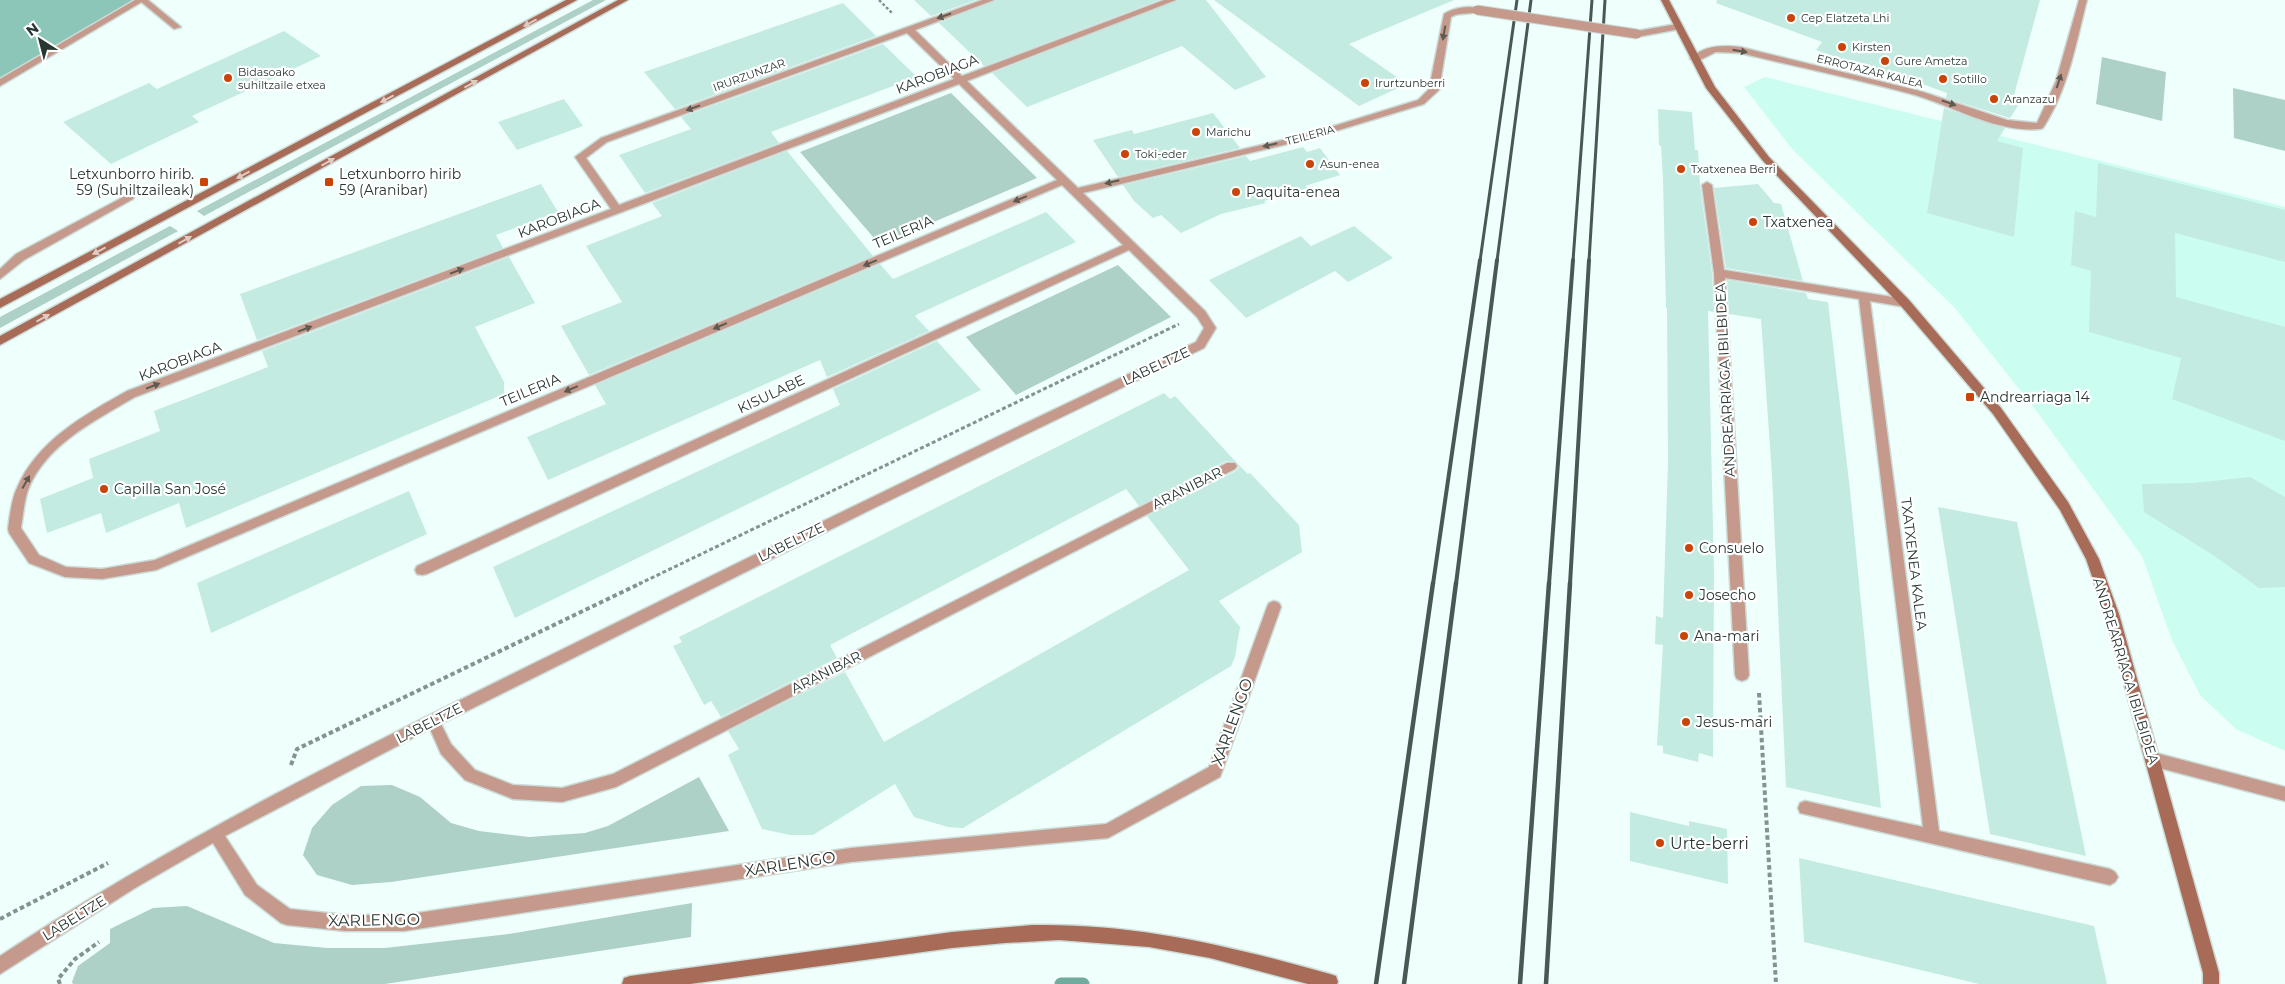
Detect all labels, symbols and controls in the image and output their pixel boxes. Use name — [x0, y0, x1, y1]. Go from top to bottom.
place label: Cep Elatzeta Lhi — [1801, 11, 1890, 25]
one-way arrow — [936, 12, 951, 20]
marker: Cep Elatzeta Lhi — [1785, 12, 1797, 24]
north arrow — [15, 15, 65, 65]
text: N — [22, 19, 42, 40]
one-way arrow — [523, 19, 537, 27]
one-way arrow — [1440, 26, 1448, 42]
place label: Kirsten — [1852, 40, 1891, 54]
marker: Kirsten — [1836, 41, 1848, 53]
one-way arrow — [1733, 47, 1748, 55]
street label: KAROBIAGA — [893, 50, 982, 98]
street label: ERROTAZAR KALEA — [1815, 51, 1925, 91]
place label: Gure Ametza — [1895, 54, 1967, 68]
street label: IRURZUNZAR — [711, 55, 787, 95]
marker: Gure Ametza — [1879, 55, 1891, 67]
place label: Bidasoako suhiltzaile etxea — [238, 65, 326, 92]
marker: Bidasoako suhiltzaile etxea — [222, 72, 234, 84]
place label: Sotillo — [1953, 72, 1987, 86]
marker: Sotillo — [1937, 73, 1949, 85]
one-way arrow — [2055, 73, 2063, 88]
place label: Irurtzunberri — [1375, 76, 1445, 90]
marker: Irurtzunberri — [1359, 77, 1371, 89]
one-way arrow — [463, 80, 478, 88]
place label: Aranzazu — [2004, 92, 2055, 106]
marker: Aranzazu — [1988, 93, 2000, 105]
one-way arrow — [379, 95, 394, 103]
one-way arrow — [1941, 99, 1956, 107]
one-way arrow — [685, 105, 700, 112]
street label: TEILERIA — [1284, 122, 1336, 148]
place label: Marichu — [1206, 125, 1251, 139]
marker: Marichu — [1190, 126, 1202, 138]
one-way arrow — [1262, 141, 1277, 149]
place label: Toki-eder — [1135, 147, 1187, 161]
marker: Toki-eder — [1119, 148, 1131, 160]
place label: Asun-enea — [1320, 157, 1379, 171]
one-way arrow — [321, 158, 335, 166]
marker: Asun-enea — [1304, 158, 1316, 170]
place label: Txatxenea Berri — [1691, 162, 1776, 176]
marker: Txatxenea Berri — [1675, 163, 1687, 175]
place label: Letxunborro hirib. 59 (Suhiltzaileak) — [69, 165, 194, 199]
place label: Letxunborro hirib 59 (Aranibar) — [339, 165, 461, 199]
one-way arrow — [236, 171, 250, 179]
marker: Letxunborro hirib. 59 (Suhiltzaileak) — [198, 176, 210, 188]
marker: Letxunborro hirib 59 (Aranibar) — [323, 176, 335, 188]
one-way arrow — [1104, 178, 1119, 186]
place label: Paquita-enea — [1246, 183, 1340, 201]
marker: Paquita-enea — [1230, 186, 1242, 198]
street label: KAROBIAGA — [515, 194, 604, 242]
one-way arrow — [1013, 196, 1027, 204]
street label: TEILERIA — [870, 211, 937, 253]
place label: Txatxenea — [1763, 213, 1834, 231]
marker: Txatxenea — [1747, 216, 1759, 228]
one-way arrow — [178, 236, 193, 244]
one-way arrow — [92, 247, 107, 255]
one-way arrow — [863, 259, 877, 267]
one-way arrow — [450, 267, 465, 275]
street label: ANDREARRIAGA IBILBIDEA — [1711, 281, 1739, 478]
one-way arrow — [35, 314, 50, 322]
one-way arrow — [713, 323, 728, 330]
one-way arrow — [298, 324, 312, 332]
street label: KAROBIAGA — [136, 337, 225, 385]
street label: LABELTZE — [1120, 343, 1192, 389]
street label: TEILERIA — [497, 369, 564, 411]
street label: KISULABE — [735, 371, 807, 417]
one-way arrow — [146, 382, 161, 390]
one-way arrow — [564, 386, 578, 394]
place label: Andrearriaga 14 — [1980, 388, 2091, 406]
marker: Andrearriaga 14 — [1964, 391, 1976, 403]
street label: ARANIBAR — [1149, 463, 1225, 513]
one-way arrow — [22, 475, 31, 489]
place label: Capilla San José — [114, 480, 226, 498]
marker: Capilla San José — [98, 483, 110, 495]
street label: TXATXENEA KALEA — [1897, 497, 1931, 632]
street label: LABELTZE — [755, 518, 827, 566]
place label: Consuelo — [1699, 539, 1764, 557]
marker: Consuelo — [1683, 542, 1695, 554]
street label: ANDREARRIAGA IBILBIDEA — [2089, 575, 2163, 768]
place label: Josecho — [1698, 586, 1756, 604]
marker: Josecho — [1683, 589, 1695, 601]
place label: Ana-mari — [1694, 627, 1760, 645]
marker: Ana-mari — [1678, 630, 1690, 642]
street label: ARANIBAR — [788, 647, 864, 697]
street label: XARLENGO — [1207, 676, 1257, 768]
street label: LABELTZE — [393, 699, 465, 747]
place label: Jesus-mari — [1695, 713, 1772, 731]
marker: Jesus-mari — [1680, 716, 1692, 728]
place label: Urte-berri — [1670, 834, 1749, 853]
marker: Urte-berri — [1654, 837, 1666, 849]
street label: XARLENGO — [743, 847, 837, 881]
street label: LABELTZE — [39, 891, 109, 945]
street label: XARLENGO — [328, 910, 420, 930]

